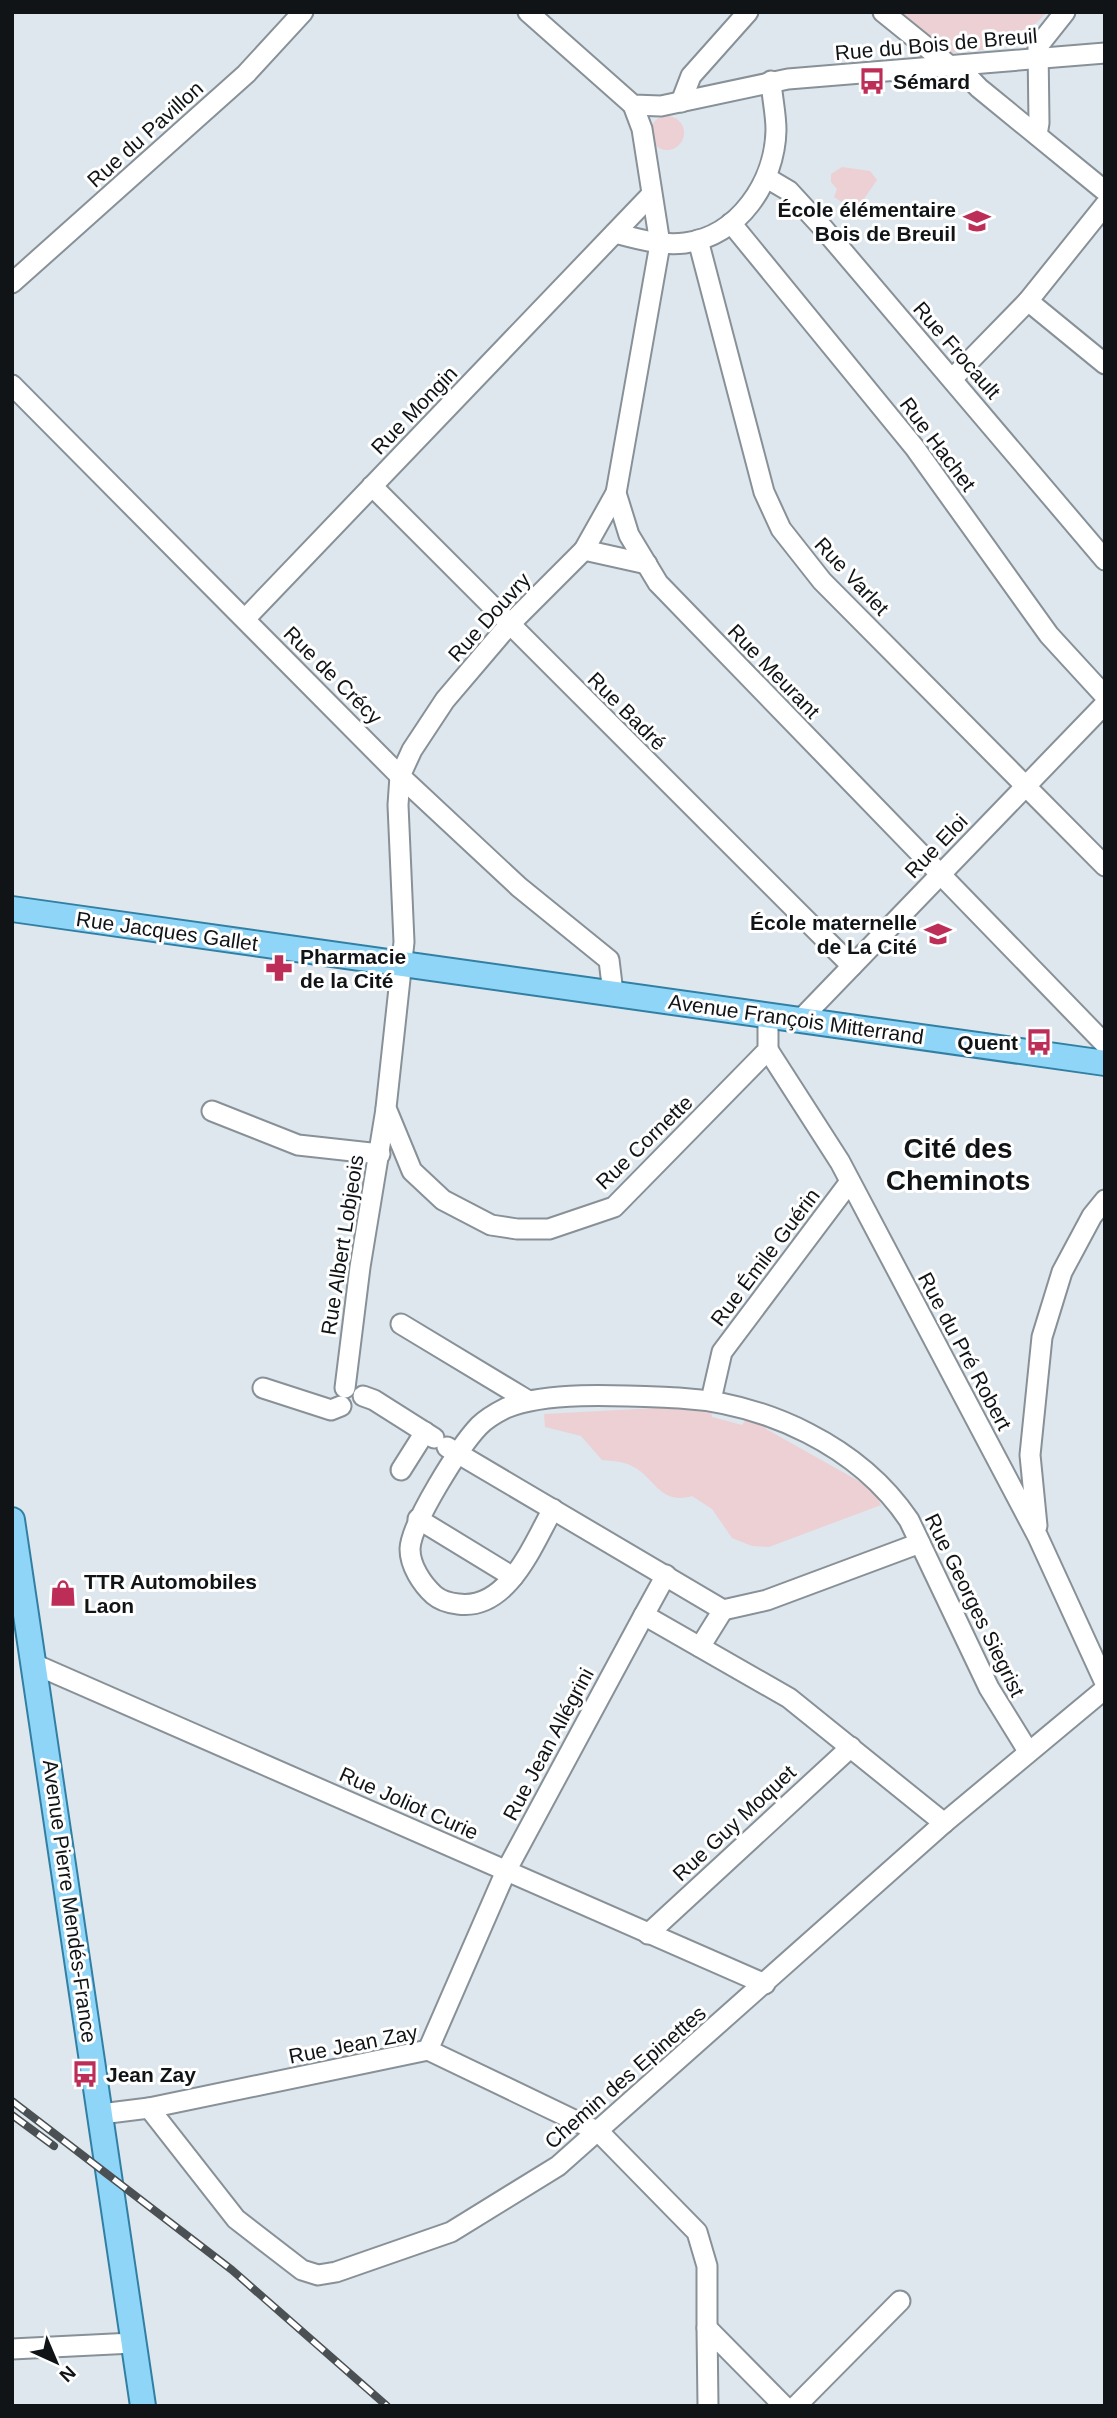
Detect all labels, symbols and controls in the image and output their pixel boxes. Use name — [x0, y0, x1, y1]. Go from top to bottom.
street label: Rue du Bois de Breuil — [834, 24, 1038, 64]
bus stop icon: Sémard — [857, 66, 887, 96]
place label: Sémard — [893, 70, 970, 93]
street label: Rue du Pavillon — [83, 76, 207, 192]
place label: École élémentaire Bois de Breuil — [777, 198, 956, 245]
school or university icon: École élémentaire Bois de Breuil — [962, 206, 992, 236]
street label: Rue Frocault — [909, 297, 1005, 403]
street label: Rue Mongin — [366, 361, 462, 459]
street label: Rue Hachet — [895, 393, 981, 495]
street label: Rue Varlet — [810, 532, 894, 620]
street label: Rue Douvry — [443, 568, 535, 666]
street label: Rue Meurant — [724, 619, 825, 723]
street label: Rue de Crécy — [279, 621, 387, 729]
street label: Rue Badré — [583, 667, 671, 755]
street label: Rue Eloi — [900, 809, 972, 883]
street label: Rue Jacques Gallet — [75, 907, 260, 955]
place label: École maternelle de La Cité — [750, 911, 917, 958]
school or university icon: École maternelle de La Cité — [923, 919, 953, 949]
place label: Pharmacie de la Cité — [300, 945, 406, 992]
pharmacy icon: Pharmacie de la Cité — [264, 953, 294, 983]
street label: Avenue François Mitterrand — [667, 990, 925, 1048]
bus stop icon: Quent — [1024, 1027, 1054, 1057]
place label: Quent — [957, 1031, 1018, 1054]
street label: Rue Cornette — [591, 1090, 697, 1194]
district label: Cité des Cheminots — [886, 1133, 1030, 1196]
street label: Rue Albert Lobjeois — [316, 1153, 368, 1337]
street label: Rue Émile Guérin — [706, 1184, 824, 1330]
street label: Rue du Pré Robert — [914, 1268, 1016, 1434]
street label: Rue Georges Siegrist — [921, 1510, 1029, 1700]
place label: TTR Automobiles Laon — [84, 1570, 257, 1617]
shop icon: TTR Automobiles Laon — [48, 1578, 78, 1608]
street label: Rue Jean Allégrini — [498, 1664, 598, 1824]
street label: Avenue Pierre Mendés-France — [39, 1758, 101, 2044]
street label: Rue Guy Moquet — [668, 1760, 800, 1886]
street label: Rue Joliot Curie — [336, 1762, 482, 1844]
street label: Chemin des Epinettes — [540, 2001, 710, 2153]
street label: Rue Jean Zay — [287, 2020, 420, 2068]
bus stop icon: Jean Zay — [70, 2059, 100, 2089]
place label: Jean Zay — [106, 2063, 196, 2086]
north arrow — [21, 2327, 91, 2397]
text: N — [55, 2362, 80, 2386]

